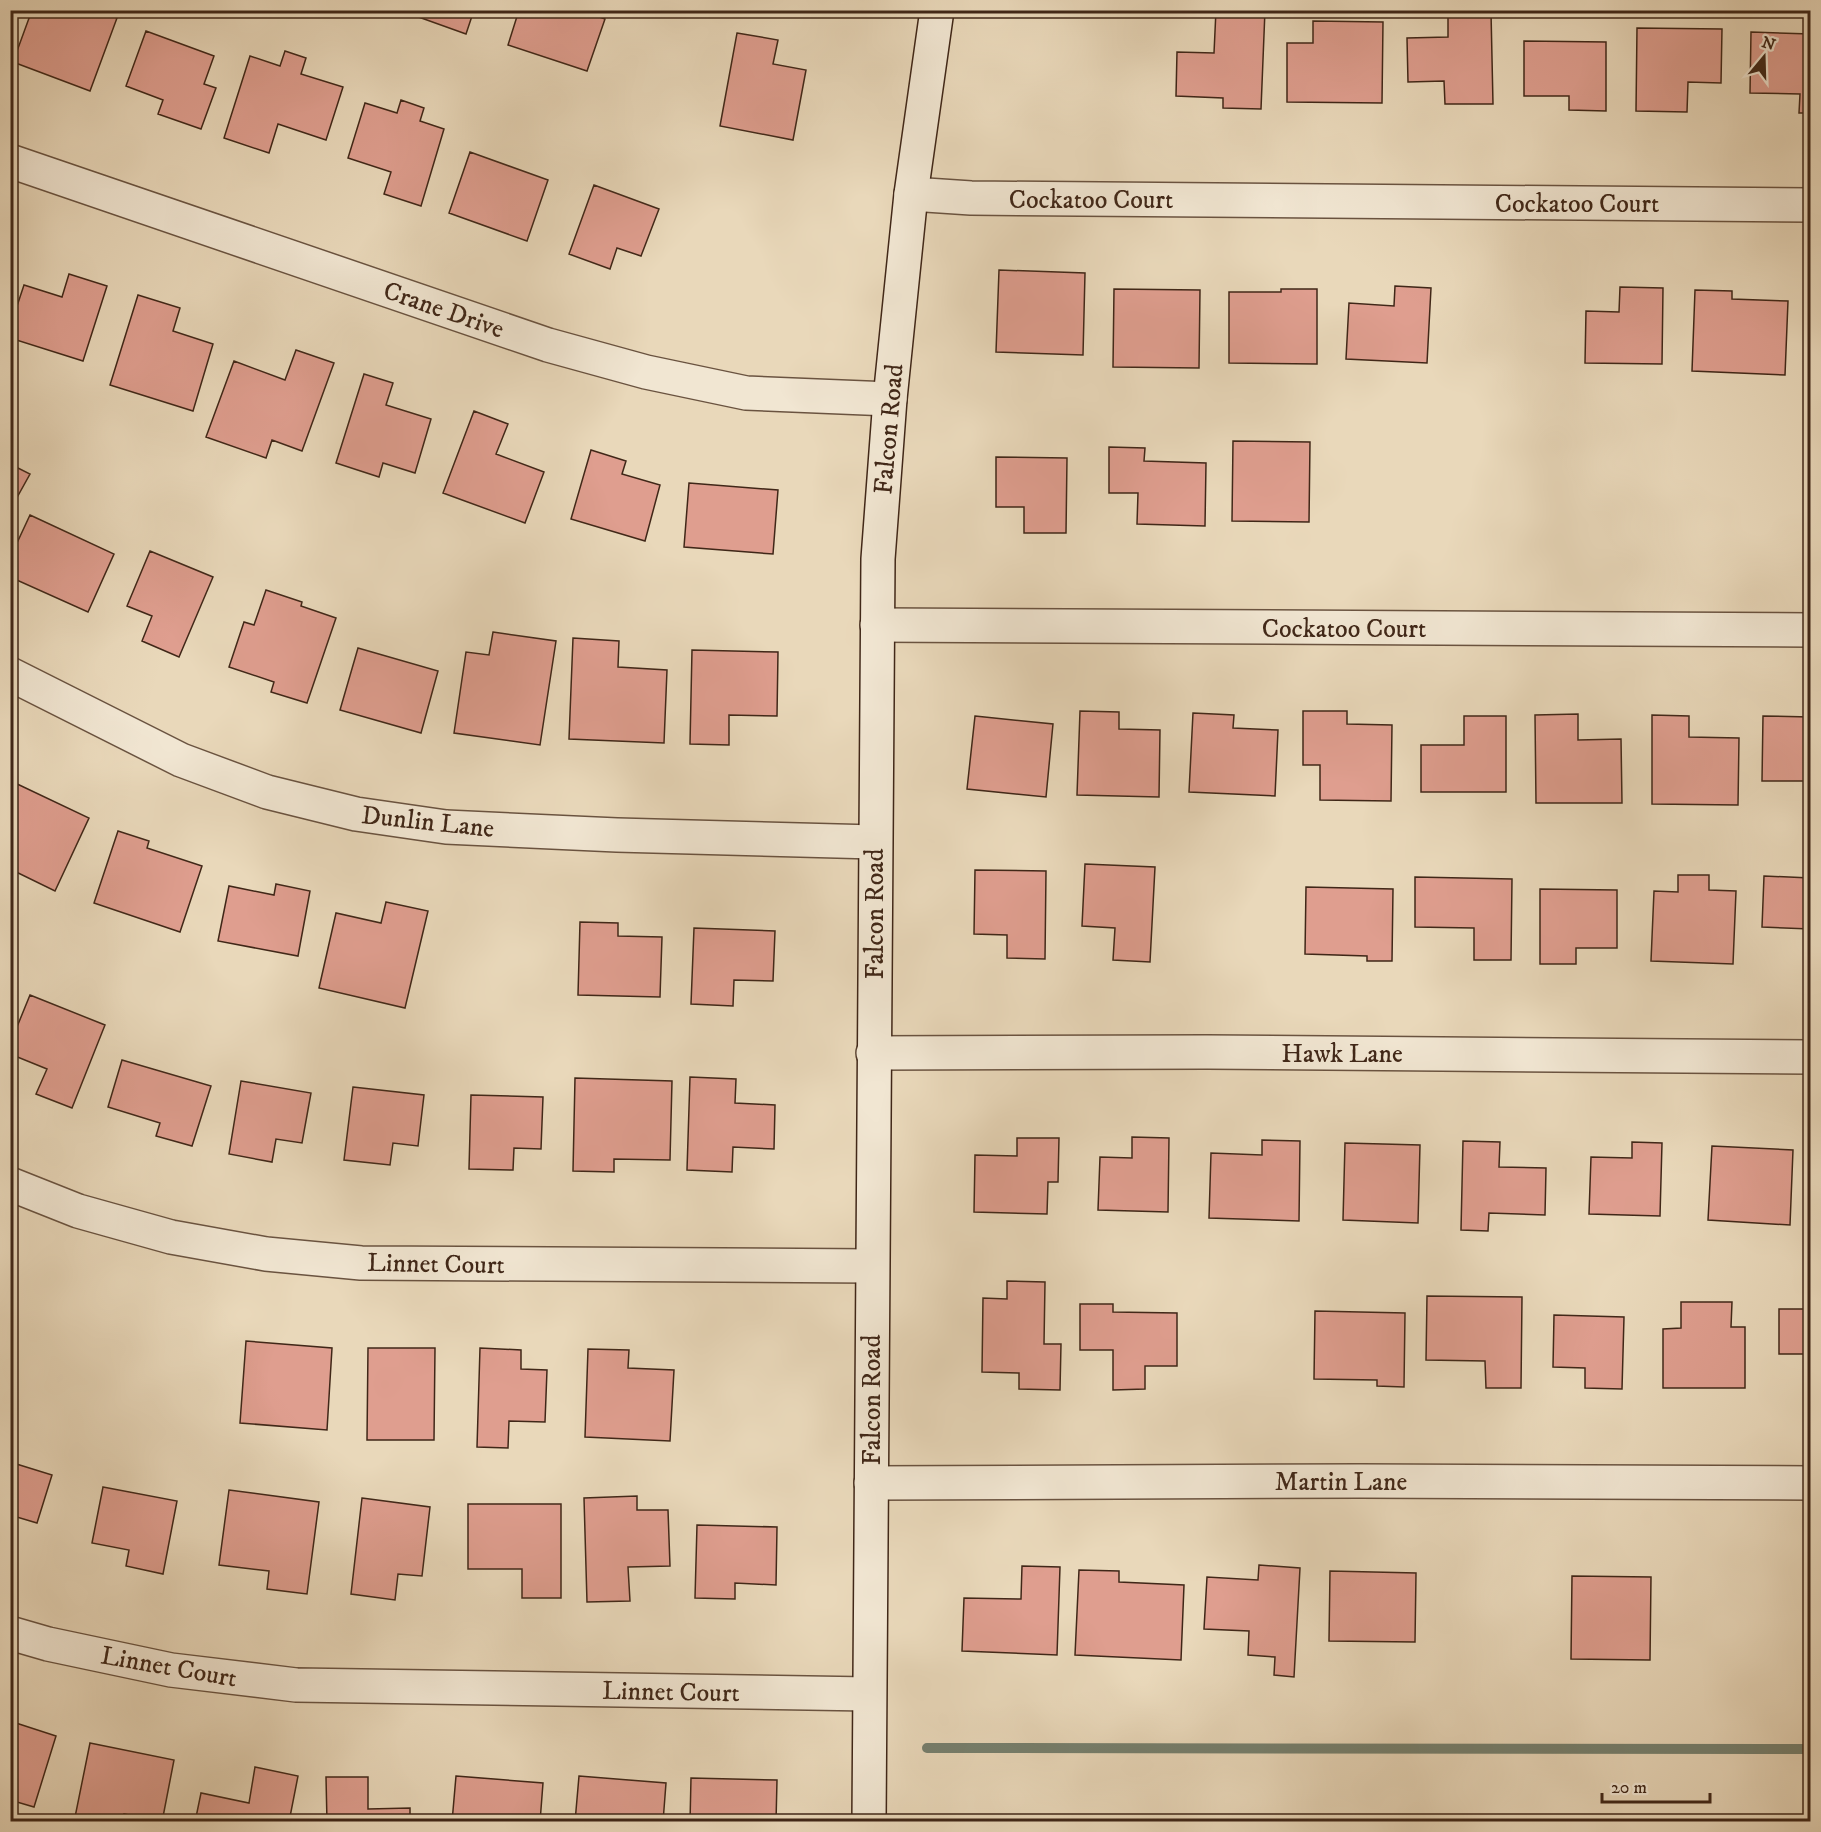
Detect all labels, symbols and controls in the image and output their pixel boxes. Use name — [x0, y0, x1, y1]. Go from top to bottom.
north arrow — [1734, 27, 1794, 87]
text: N — [1759, 32, 1778, 55]
street label: Cockatoo Court — [1009, 184, 1173, 217]
street label: Cockatoo Court — [1495, 188, 1659, 221]
street label: Crane Drive — [379, 274, 508, 346]
street label: Falcon Road — [867, 363, 912, 496]
street label: Cockatoo Court — [1262, 613, 1426, 646]
street label: Dunlin Lane — [360, 799, 496, 846]
street label: Falcon Road — [859, 849, 892, 979]
street label: Hawk Lane — [1281, 1038, 1403, 1071]
street label: Linnet Court — [367, 1247, 505, 1282]
street label: Falcon Road — [856, 1335, 889, 1465]
street label: Martin Lane — [1275, 1466, 1407, 1499]
street label: Linnet Court — [98, 1639, 239, 1696]
street label: Linnet Court — [602, 1675, 740, 1710]
scale bar — [1602, 1766, 1710, 1804]
text: 20 m — [1611, 1777, 1647, 1799]

